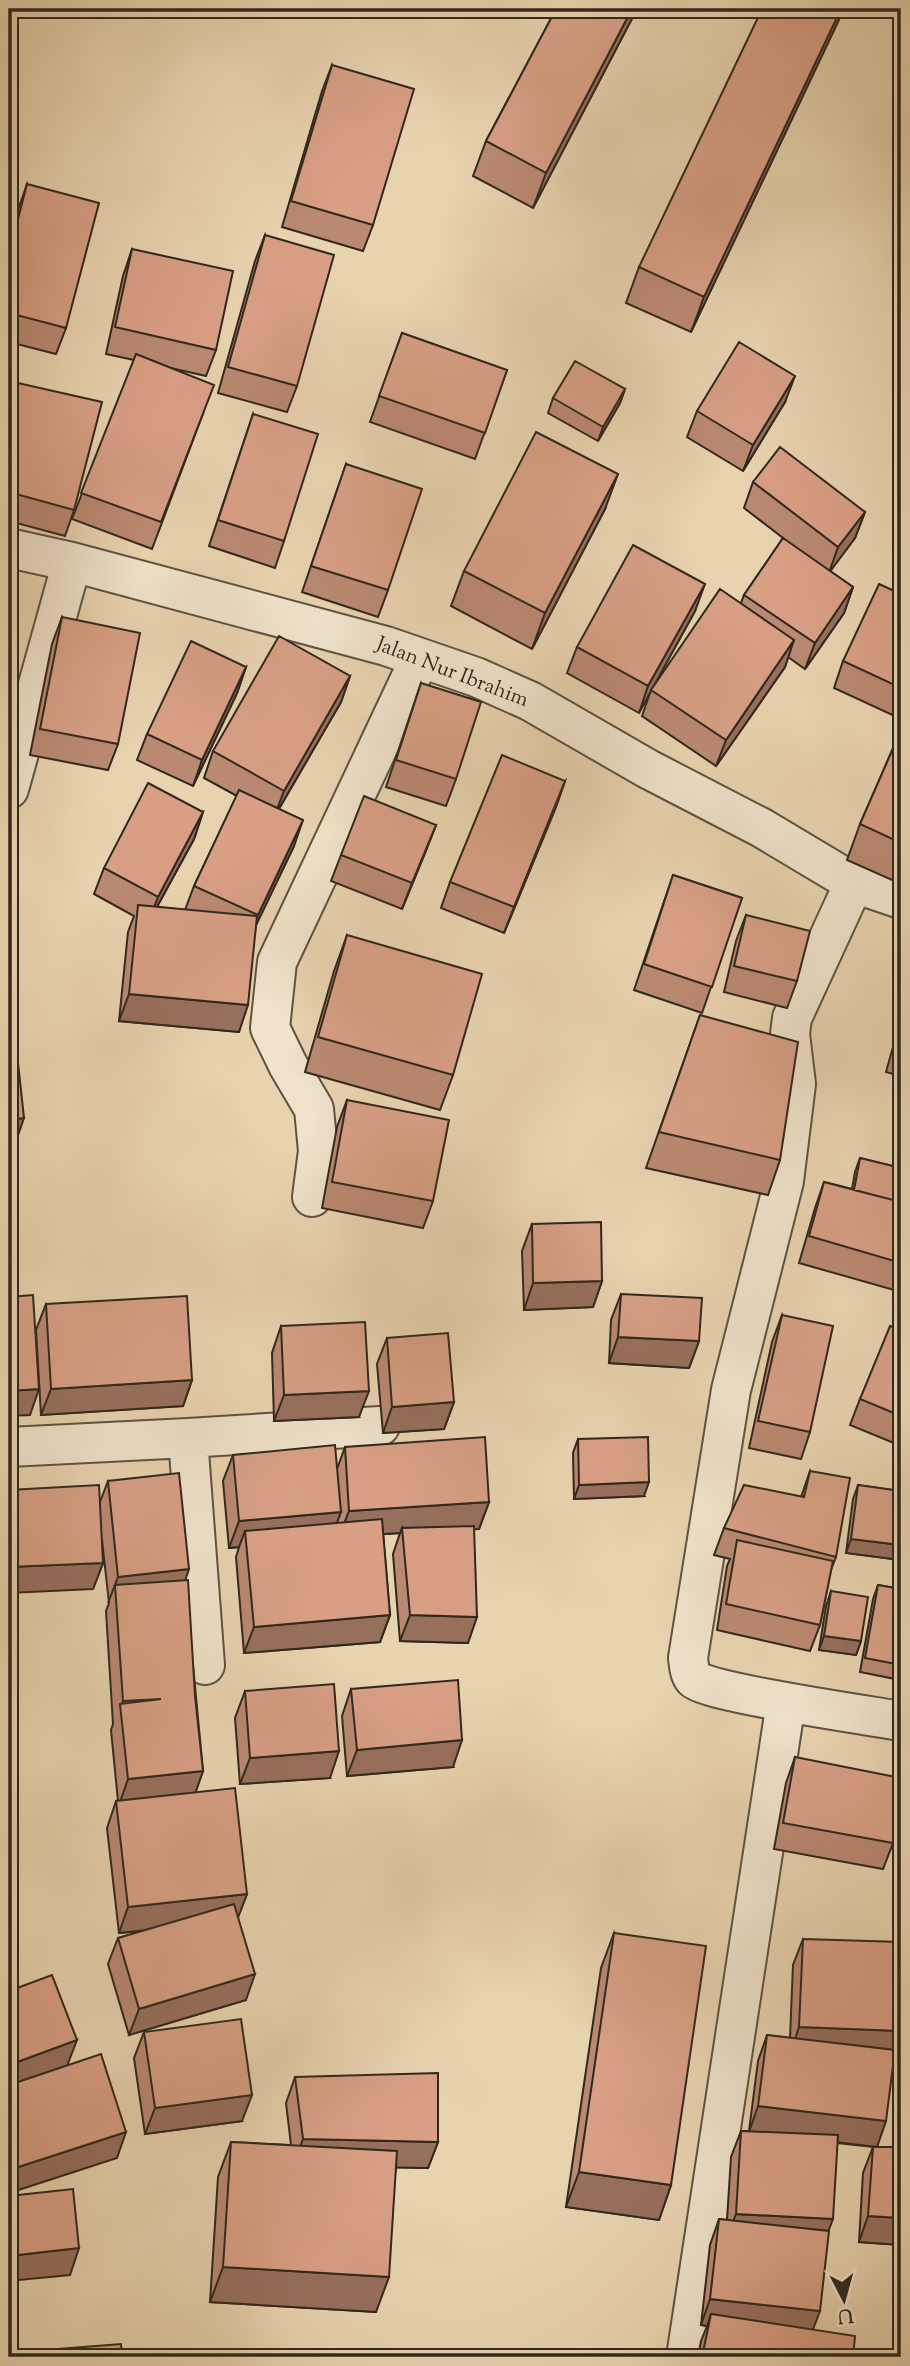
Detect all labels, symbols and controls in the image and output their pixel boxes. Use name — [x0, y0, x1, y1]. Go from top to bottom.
street label: Jalan Nur Ibrahim — [370, 630, 533, 716]
north arrow — [808, 2264, 878, 2334]
text: U — [836, 2300, 855, 2329]

